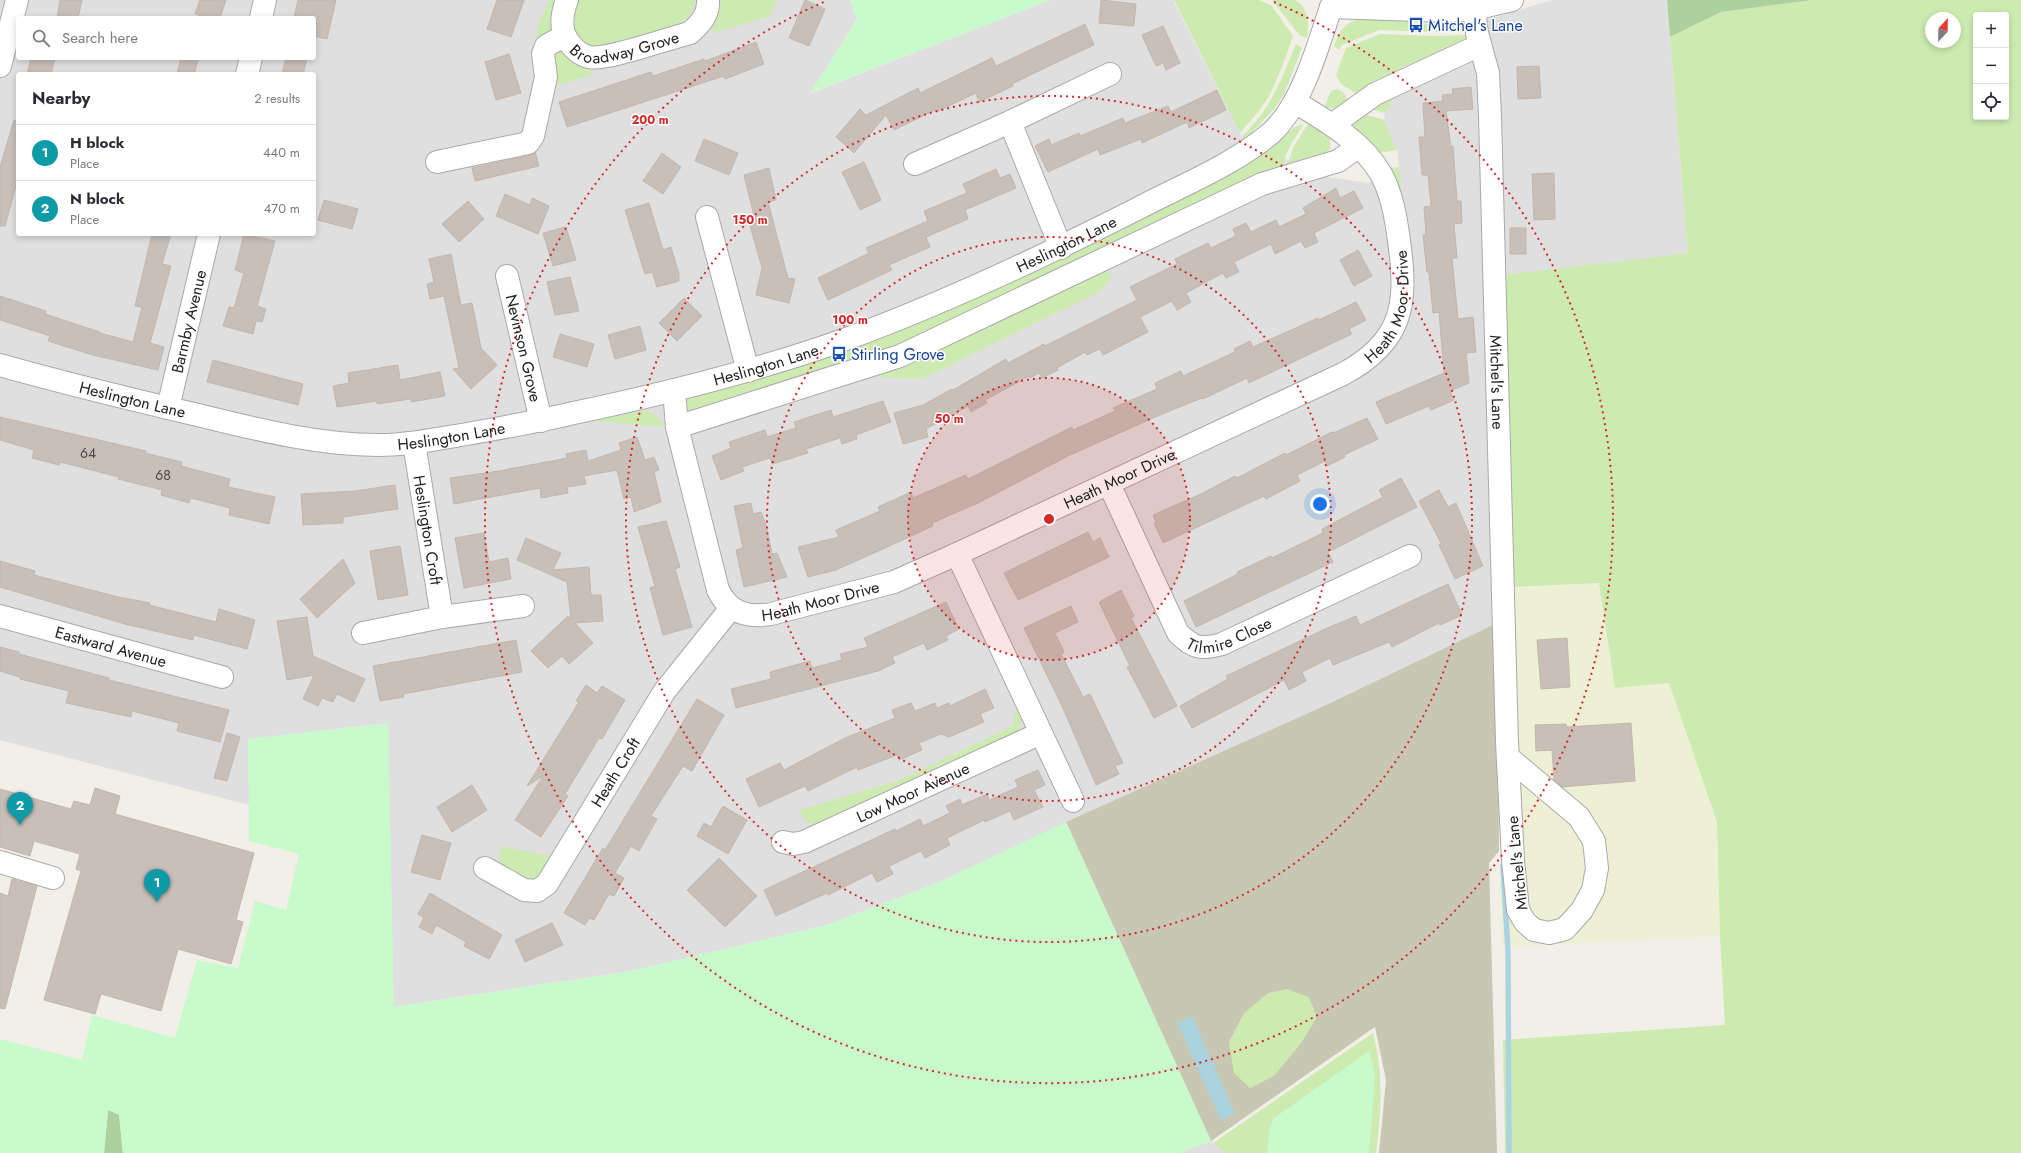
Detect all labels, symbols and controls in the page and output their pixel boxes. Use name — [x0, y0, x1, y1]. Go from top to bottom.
north arrow — [1925, 12, 1961, 48]
map controls — [1973, 12, 2009, 120]
button: + — [1973, 12, 2009, 48]
place label: Mitchel's Lane — [1428, 14, 1523, 37]
search box — [16, 16, 316, 60]
bus stop icon: Mitchel's Lane — [1407, 16, 1425, 34]
street label: Broadway Grove — [565, 25, 682, 69]
icon: search — [30, 27, 52, 49]
text: Search here — [62, 27, 138, 49]
button: − — [1973, 48, 2009, 84]
button: locate — [1973, 84, 2009, 120]
text: Nearby — [32, 86, 90, 110]
text: 2 results — [254, 89, 300, 108]
text: 200 m — [631, 111, 669, 129]
text: H block — [70, 132, 125, 154]
text: 1 — [42, 143, 48, 162]
text: 440 m — [263, 143, 300, 162]
text: Place — [70, 154, 99, 173]
text: N block — [70, 188, 125, 210]
text: 2 — [41, 199, 49, 218]
text: 470 m — [264, 199, 300, 218]
text: Place — [70, 210, 99, 229]
street label: Heslington Lane — [1012, 210, 1120, 278]
text: 150 m — [732, 211, 768, 229]
street label: Heath Moor Drive — [1359, 249, 1414, 368]
street label: Barmby Avenue — [165, 268, 212, 375]
street label: Nevinson Grove — [500, 292, 548, 404]
text: 100 m — [832, 311, 868, 329]
street label: Mitchel's Lane — [1484, 334, 1510, 430]
street label: Heslington Lane — [711, 338, 822, 391]
place label: Stirling Grove — [851, 343, 945, 366]
bus stop icon: Stirling Grove — [830, 345, 848, 363]
street label: Heslington Lane — [77, 375, 188, 423]
text: 50 m — [934, 410, 964, 428]
street label: Heslington Lane — [396, 416, 507, 456]
street label: Heath Moor Drive — [1060, 442, 1179, 514]
house number: 64 — [80, 443, 96, 463]
house number: 68 — [155, 465, 171, 485]
street label: Heslington Croft — [408, 473, 448, 587]
your location — [1310, 494, 1330, 514]
centre of rings — [1042, 512, 1056, 526]
street label: Heath Moor Drive — [760, 575, 882, 627]
street label: Tilmire Close — [1183, 611, 1275, 659]
street label: Eastward Avenue — [53, 620, 169, 673]
street label: Heath Croft — [585, 733, 645, 811]
street label: Low Moor Avenue — [852, 756, 973, 828]
pin: 2 — [7, 792, 33, 825]
street label: Mitchel's Lane — [1501, 815, 1533, 911]
pin: 1 — [144, 869, 170, 902]

